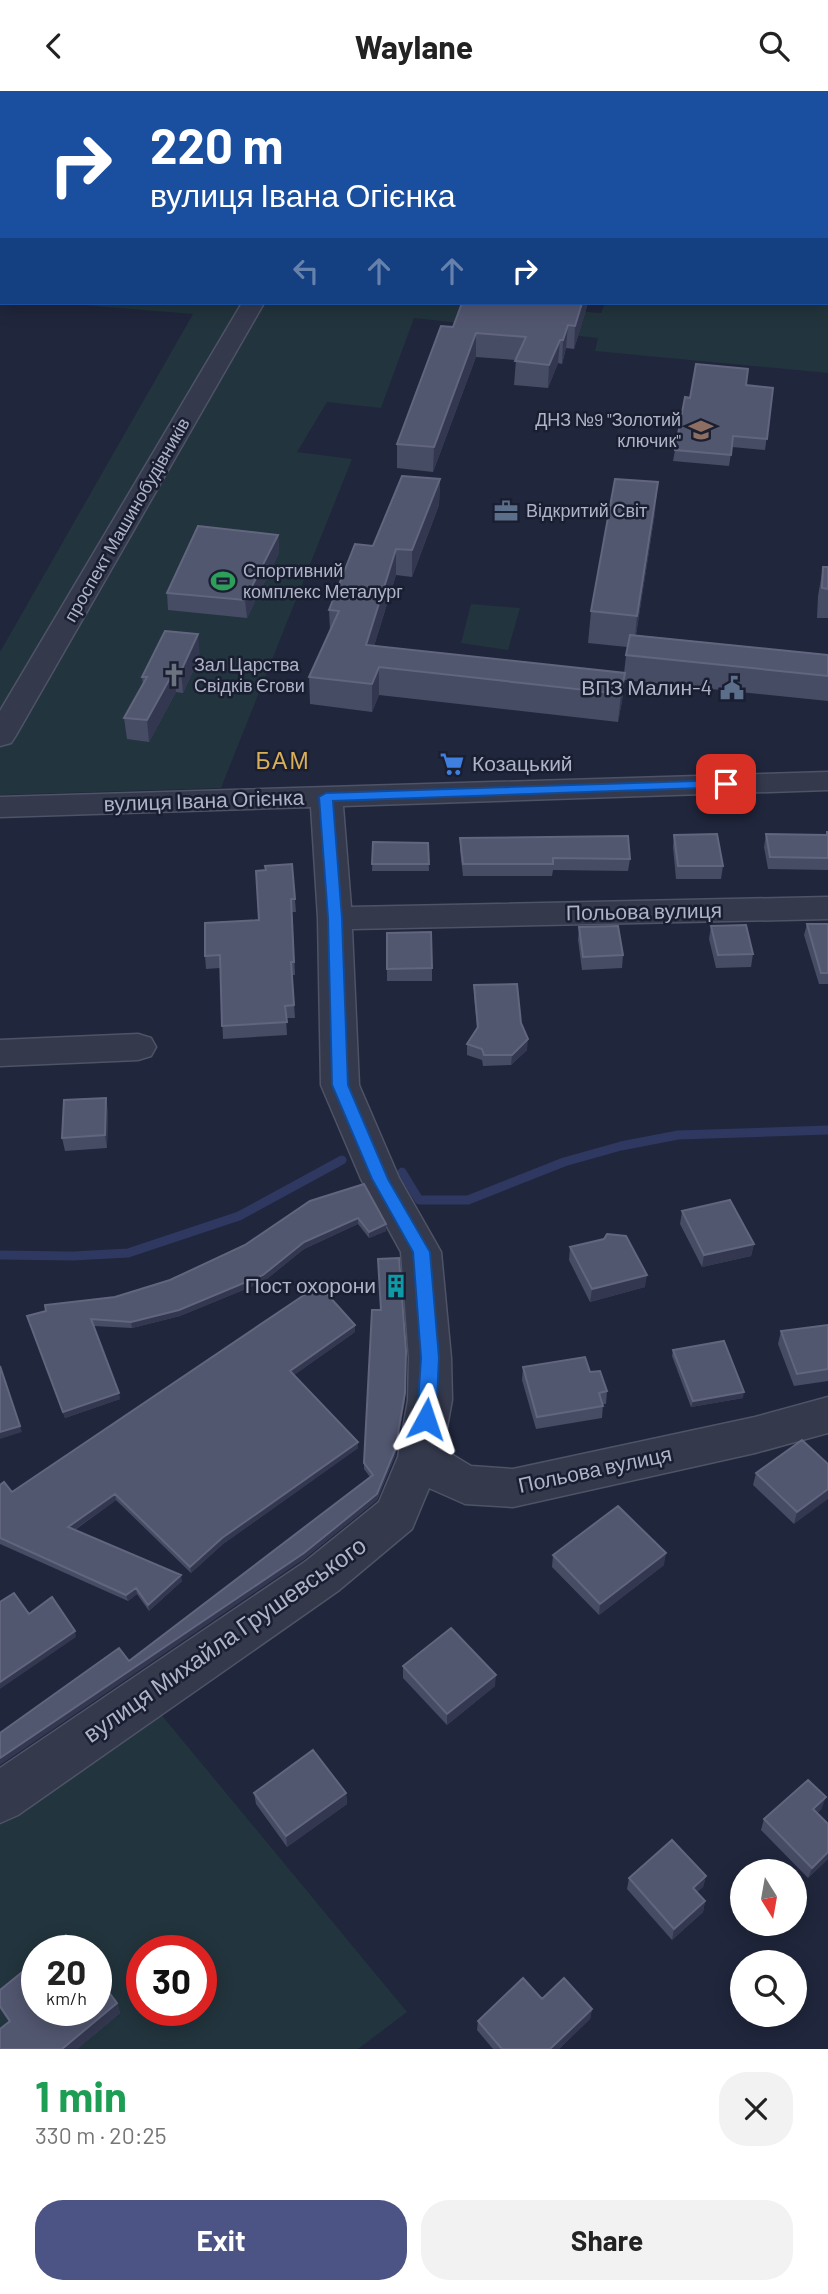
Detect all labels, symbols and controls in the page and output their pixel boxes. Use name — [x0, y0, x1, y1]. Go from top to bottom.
icon: back — [35, 27, 73, 65]
text: Waylane — [355, 27, 473, 65]
icon: search — [755, 27, 793, 65]
text: 220 m — [150, 115, 284, 174]
icon: right — [35, 119, 126, 210]
text: вулиця Івана Огієнка — [150, 175, 456, 213]
icon: left — [287, 252, 325, 290]
icon: ahead — [360, 252, 398, 290]
icon: ahead — [433, 252, 471, 290]
icon: right — [506, 252, 544, 290]
place label: ДНЗ №9 "Золотий ключик" — [535, 408, 681, 451]
street label: проспект Машинобудівників — [59, 414, 194, 625]
school or university icon: ДНЗ №9 "Золотий ключик" — [687, 416, 715, 444]
office icon: Відкритий Світ — [492, 497, 520, 525]
place label: Відкритий Світ — [526, 499, 647, 521]
place label: Спортивний комплекс Металург — [243, 559, 403, 602]
sports icon: Спортивний комплекс Металург — [209, 567, 237, 595]
place label: Зал Царства Свідків Єгови — [194, 653, 305, 696]
church icon: Зал Царства Свідків Єгови — [160, 661, 188, 689]
place label: ВПЗ Малин-4 — [581, 674, 712, 699]
public building icon: ВПЗ Малин-4 — [718, 674, 746, 702]
district label: БАМ — [255, 746, 311, 774]
supermarket icon: Козацький — [438, 750, 466, 778]
place label: Козацький — [472, 750, 573, 775]
pin — [696, 754, 756, 814]
icon: arrive — [707, 765, 745, 803]
street label: вулиця Івана Огієнка — [103, 783, 305, 815]
street label: Польова вулиця — [566, 897, 722, 924]
place label: Пост охорони — [245, 1272, 376, 1297]
building icon: Пост охорони — [382, 1272, 410, 1300]
position arrow — [389, 1382, 463, 1456]
street label: Польова вулиця — [516, 1440, 674, 1497]
street label: вулиця Михайла Грушевського — [77, 1530, 371, 1748]
north arrow — [730, 1859, 807, 1935]
map controls — [730, 1859, 807, 2027]
speed limit sign: 30 — [126, 1935, 217, 2026]
text: 20 — [47, 1950, 86, 1992]
button: search — [730, 1950, 807, 2027]
text: km/h — [46, 1987, 87, 2009]
text: 1 min — [35, 2070, 127, 2120]
button: close — [719, 2072, 793, 2146]
text: 330 m · 20:25 — [35, 2121, 167, 2149]
button: Exit — [35, 2200, 407, 2280]
button: Share — [421, 2200, 793, 2280]

